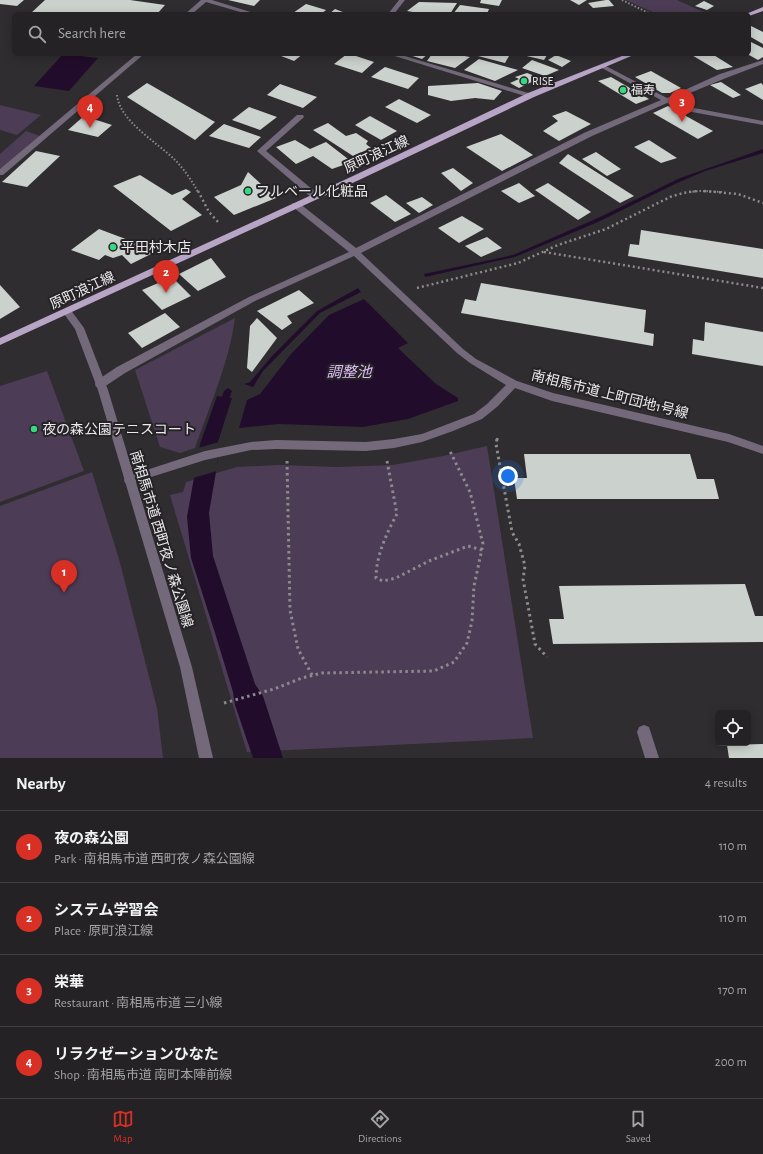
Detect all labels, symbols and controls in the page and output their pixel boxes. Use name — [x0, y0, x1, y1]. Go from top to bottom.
search box — [12, 12, 751, 56]
icon: search — [26, 23, 48, 45]
text: Search here — [58, 26, 126, 41]
place label: RISE — [532, 75, 554, 87]
marker: RISE — [519, 76, 529, 86]
place label: 福寿 — [631, 83, 655, 96]
marker: 福寿 — [618, 85, 628, 95]
pin: 3 — [669, 89, 695, 122]
pin: 4 — [77, 95, 103, 128]
street label: 原町浪江線 — [341, 133, 411, 176]
place label: フルベール化粧品 — [256, 184, 368, 199]
marker: フルベール化粧品 — [243, 186, 253, 196]
place label: 平田村木店 — [121, 239, 191, 255]
marker: 平田村木店 — [108, 242, 118, 252]
pin: 2 — [153, 260, 179, 293]
street label: 原町浪江線 — [47, 269, 117, 312]
water label: 調整池 — [326, 364, 373, 380]
street label: 南相馬市道 上町団地1号線 — [530, 368, 690, 421]
place label: 夜の森公園テニスコート — [42, 422, 196, 437]
marker: 夜の森公園テニスコート — [29, 424, 39, 434]
street label: 南相馬市道 西町夜ノ森公園線 — [127, 449, 196, 629]
your location — [498, 466, 518, 486]
pin: 1 — [51, 560, 77, 593]
map controls — [715, 710, 751, 746]
button: locate — [715, 710, 751, 746]
text: Nearby — [16, 775, 66, 792]
text: 4 results — [705, 777, 747, 790]
text: 夜の森公園 — [54, 831, 129, 846]
text: 1 — [27, 840, 31, 853]
text: 110 m — [719, 840, 747, 853]
text: Park · 南相馬市道 西町夜ノ森公園線 — [54, 853, 255, 866]
text: システム学習会 — [54, 903, 159, 918]
text: 2 — [26, 912, 32, 925]
text: 110 m — [719, 912, 747, 925]
text: Place · 原町浪江線 — [54, 925, 153, 938]
text: 栄華 — [54, 975, 84, 990]
text: 3 — [26, 984, 32, 997]
text: 170 m — [718, 984, 747, 997]
text: Restaurant · 南相馬市道 三小線 — [54, 997, 222, 1010]
text: リラクゼーションひなた — [54, 1047, 219, 1062]
text: 4 — [26, 1056, 32, 1069]
text: 200 m — [715, 1056, 747, 1069]
text: Shop · 南相馬市道 南町本陣前線 — [54, 1069, 232, 1082]
tab: Map — [112, 1108, 134, 1145]
tab: Directions — [358, 1108, 402, 1145]
tab: Saved — [626, 1108, 651, 1145]

